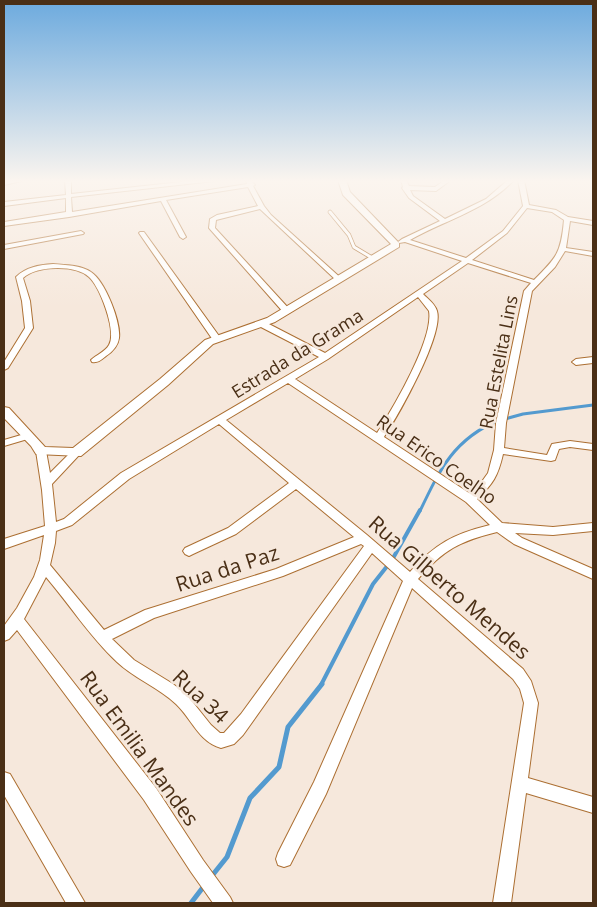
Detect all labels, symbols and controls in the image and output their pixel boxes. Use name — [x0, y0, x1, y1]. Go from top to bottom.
street label: Rua Estelita Lins — [473, 293, 523, 431]
street label: Estrada da Grama — [227, 303, 367, 403]
street label: Rua Erico Coelho — [372, 409, 502, 509]
street label: Rua Gilberto Mendes — [363, 509, 537, 665]
street label: Rua da Paz — [172, 538, 282, 598]
street label: Rua 34 — [167, 663, 235, 729]
street label: Rua Emilia Mandes — [74, 665, 206, 831]

